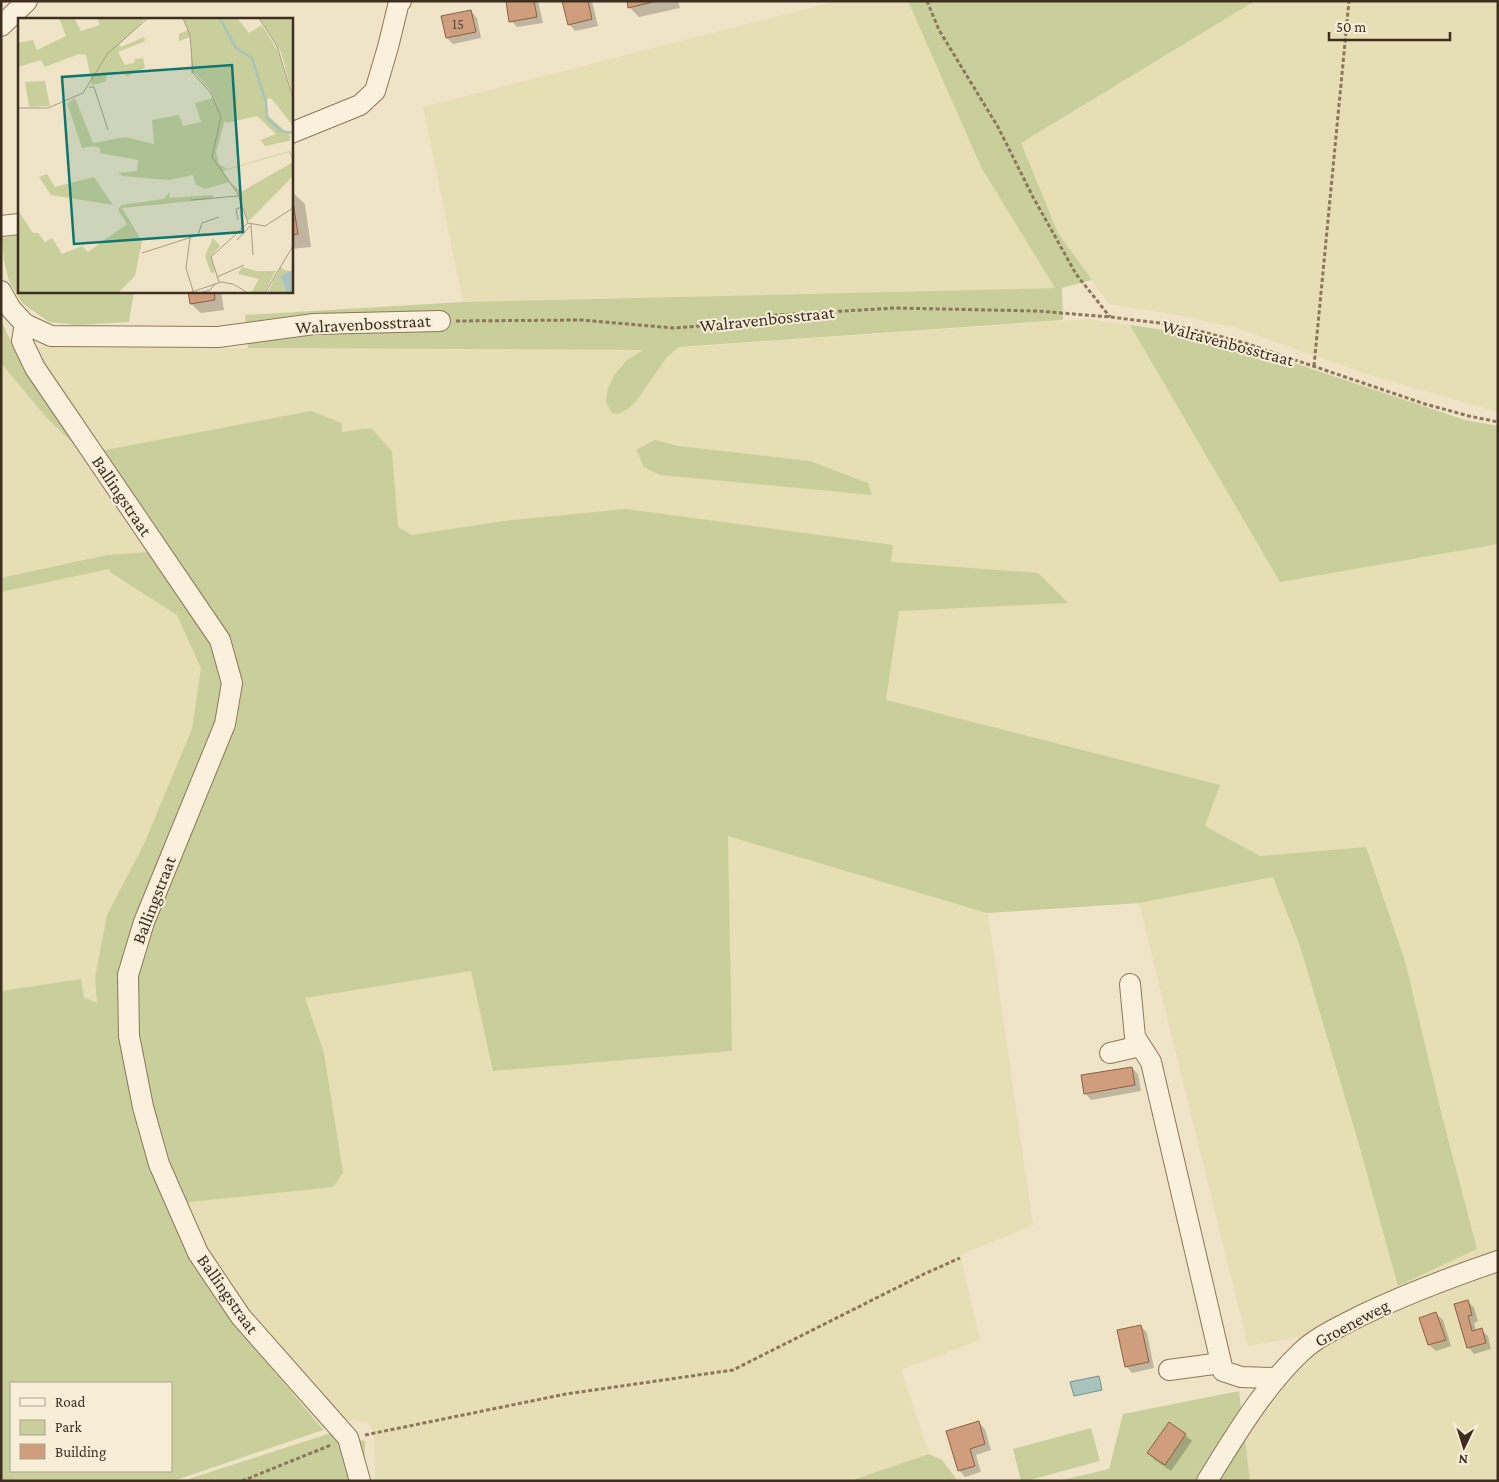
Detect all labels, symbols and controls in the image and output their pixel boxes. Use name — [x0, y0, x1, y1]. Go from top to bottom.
scale bar — [1329, 10, 1450, 42]
house number: 15 — [452, 16, 464, 32]
inset map — [18, 18, 292, 292]
text: 50 m — [1336, 19, 1366, 35]
street label: Walravenbosstraat — [698, 302, 837, 336]
street label: Walravenbosstraat — [295, 310, 432, 338]
street label: Walravenbosstraat — [1160, 316, 1297, 370]
street label: Ballingstraat — [88, 452, 157, 541]
street label: Ballingstraat — [128, 852, 180, 947]
street label: Ballingstraat — [193, 1250, 263, 1338]
street label: Groeneweg — [1311, 1295, 1393, 1351]
legend — [10, 1382, 172, 1472]
text: Road — [55, 1394, 86, 1410]
text: Park — [55, 1419, 82, 1435]
north arrow — [1439, 1422, 1489, 1472]
text: Building — [55, 1444, 106, 1461]
text: N — [1457, 1452, 1468, 1468]

